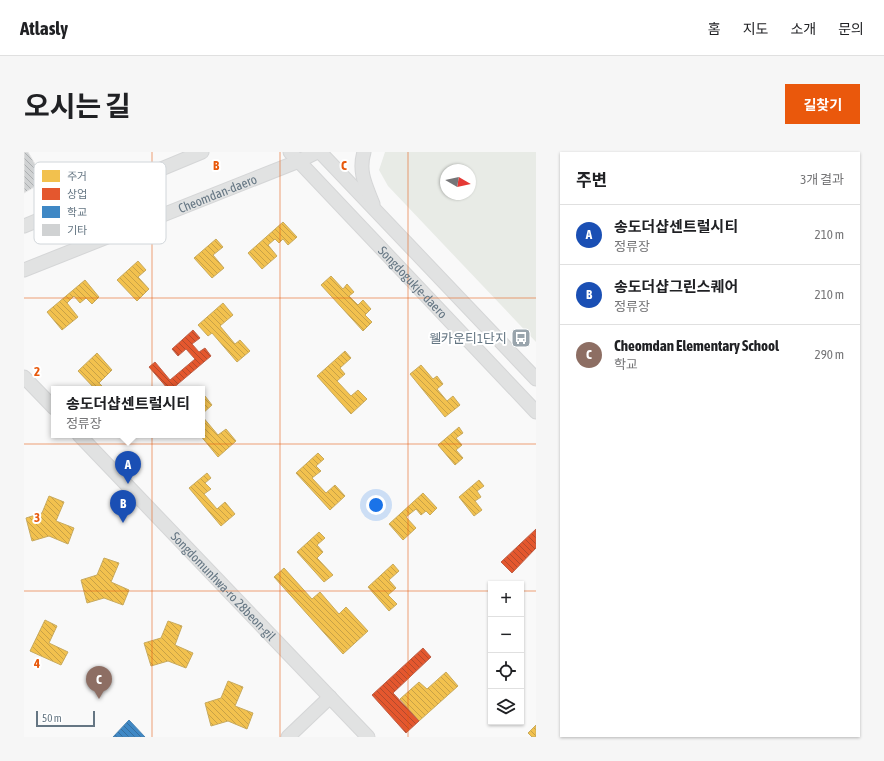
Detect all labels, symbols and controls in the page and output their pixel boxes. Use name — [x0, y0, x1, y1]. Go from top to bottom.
text: Atlasly — [20, 17, 68, 39]
text: 홈 — [708, 21, 721, 37]
text: 지도 — [743, 21, 768, 37]
text: 소개 — [790, 21, 816, 37]
text: 문의 — [838, 21, 864, 37]
button: 길찾기 — [785, 84, 860, 124]
text: 오시는 길 — [24, 90, 131, 122]
text: B — [213, 158, 220, 173]
text: C — [341, 158, 347, 173]
legend — [34, 162, 166, 244]
north arrow — [440, 164, 476, 200]
text: 주거 — [67, 170, 87, 182]
text: 주변 — [576, 170, 607, 190]
street label: Cheomdan-daero — [176, 171, 259, 216]
text: 3개 결과 — [800, 172, 844, 187]
text: 상업 — [67, 188, 87, 200]
text: 학교 — [67, 206, 87, 218]
text: 송도더샵센트럴시티 — [614, 218, 738, 235]
text: 기타 — [67, 224, 87, 236]
text: A — [586, 227, 592, 242]
text: 210 m — [815, 227, 844, 242]
text: 정류장 — [614, 239, 650, 254]
street label: Songdogukje-daero — [375, 243, 450, 321]
text: 송도더샵그린스퀘어 — [614, 278, 738, 295]
text: B — [586, 287, 592, 302]
text: 210 m — [815, 287, 844, 302]
text: 정류장 — [614, 299, 650, 314]
bus stop icon: 웰카운티1단지 — [510, 327, 532, 349]
place label: 웰카운티1단지 — [429, 331, 507, 346]
text: Cheomdan Elementary School — [614, 337, 779, 354]
text: C — [586, 347, 592, 362]
text: 290 m — [815, 347, 844, 362]
text: 학교 — [614, 357, 638, 372]
text: 2 — [34, 364, 40, 379]
popup — [51, 386, 205, 438]
text: 송도더샵센트럴시티 — [66, 395, 190, 412]
text: 정류장 — [66, 416, 102, 431]
pin: A — [115, 451, 141, 484]
pin: B — [110, 490, 136, 523]
your location — [366, 495, 386, 515]
text: 3 — [34, 510, 40, 525]
street label: Songdomunhwa-ro 28beon-gil — [168, 529, 279, 644]
map controls — [488, 581, 524, 725]
button: + — [488, 581, 524, 617]
button: − — [488, 617, 524, 653]
button: locate — [488, 653, 524, 689]
text: 4 — [33, 656, 40, 671]
pin: C — [86, 666, 112, 699]
button: layers — [488, 689, 524, 725]
scale bar — [36, 709, 95, 728]
text: 50 m — [42, 712, 62, 724]

